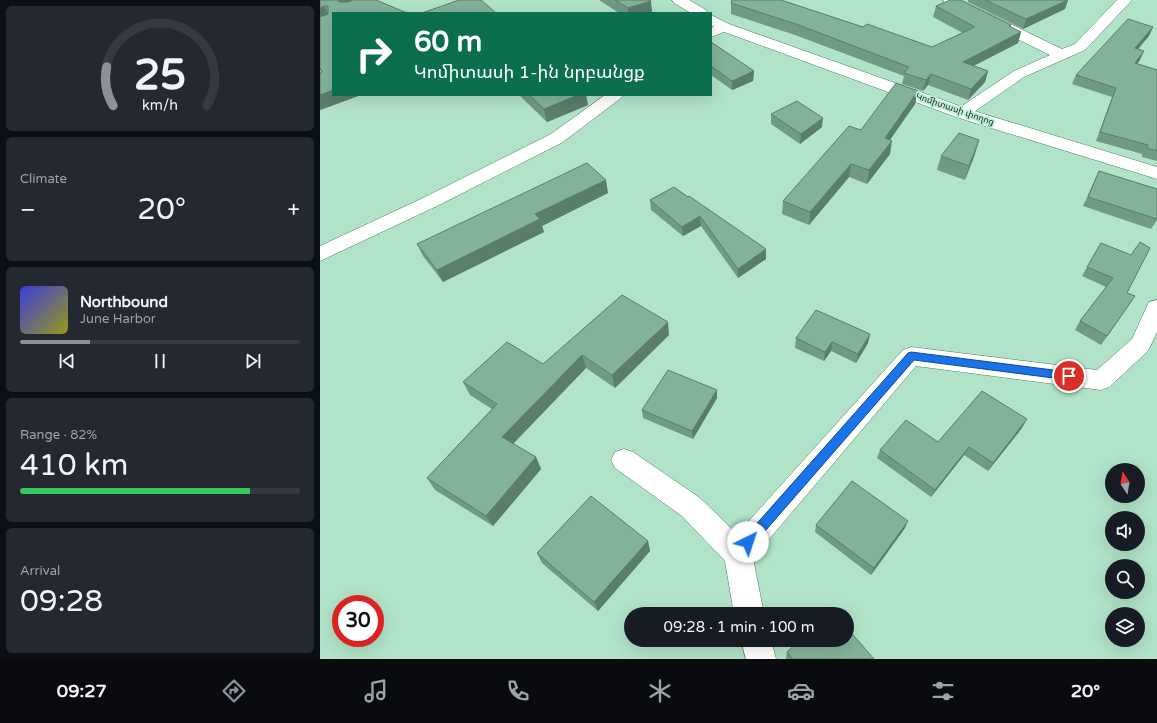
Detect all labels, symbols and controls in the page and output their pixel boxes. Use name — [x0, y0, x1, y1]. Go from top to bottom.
text: 60 m — [414, 25, 482, 59]
icon: right — [348, 28, 400, 80]
text: 25 — [134, 51, 186, 101]
text: Կոմիտասի 1-ին նրբանցք — [414, 61, 645, 83]
street label: Կոմիտասի փողոց — [914, 91, 995, 128]
text: km/h — [142, 97, 178, 114]
text: Climate — [20, 171, 67, 187]
text: 20° — [137, 191, 186, 228]
text: − — [20, 197, 36, 223]
text: + — [288, 197, 300, 223]
text: Northbound — [80, 293, 168, 311]
text: June Harbor — [80, 311, 156, 327]
icon: previous — [56, 350, 78, 372]
icon: pause — [149, 350, 171, 372]
icon: next — [242, 350, 264, 372]
pin — [1052, 359, 1086, 393]
icon: arrive — [1058, 365, 1080, 387]
text: Range · 82% — [20, 427, 97, 443]
text: 410 km — [20, 447, 128, 484]
north arrow — [1105, 463, 1145, 503]
map controls — [1105, 463, 1145, 647]
button: sound — [1105, 511, 1145, 551]
position arrow — [727, 521, 769, 563]
button: search — [1105, 559, 1145, 599]
text: Arrival — [20, 563, 60, 579]
text: 09:28 — [20, 583, 103, 620]
speed limit sign: 30 — [332, 595, 384, 647]
button: layers — [1105, 607, 1145, 647]
text: 09:28 · 1 min · 100 m — [664, 618, 814, 636]
icon: directions — [220, 677, 248, 705]
icon: music — [362, 677, 390, 705]
icon: phone — [504, 677, 532, 705]
icon: climate — [646, 677, 674, 705]
icon: car — [787, 677, 815, 705]
icon: filters — [929, 677, 957, 705]
text: 09:27 — [57, 680, 107, 702]
text: 20° — [1071, 680, 1100, 702]

